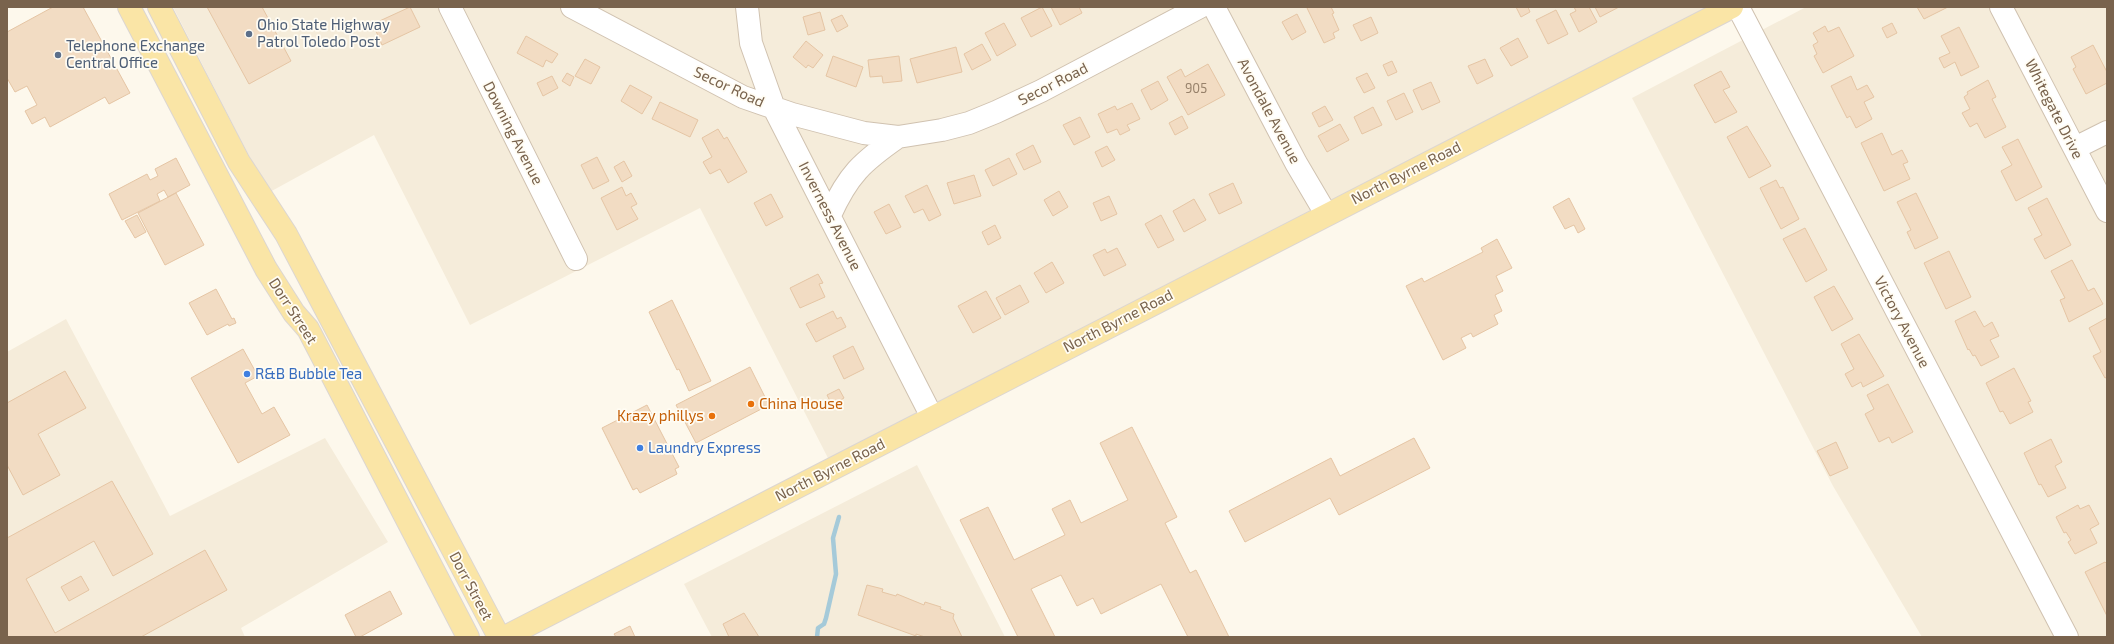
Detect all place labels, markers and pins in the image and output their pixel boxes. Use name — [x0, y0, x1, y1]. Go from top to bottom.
place label: Ohio State Highway Patrol Toledo Post — [257, 15, 390, 50]
marker: Ohio State Highway Patrol Toledo Post — [244, 29, 254, 39]
place label: Telephone Exchange Central Office — [66, 36, 205, 71]
marker: Telephone Exchange Central Office — [53, 50, 63, 60]
place label: R&B Bubble Tea — [255, 364, 362, 382]
marker: R&B Bubble Tea — [242, 369, 252, 379]
place label: China House — [759, 394, 843, 412]
marker: China House — [746, 399, 756, 409]
place label: Krazy phillys — [617, 406, 704, 424]
marker: Krazy phillys — [707, 411, 717, 421]
place label: Laundry Express — [648, 438, 761, 456]
marker: Laundry Express — [635, 443, 645, 453]

